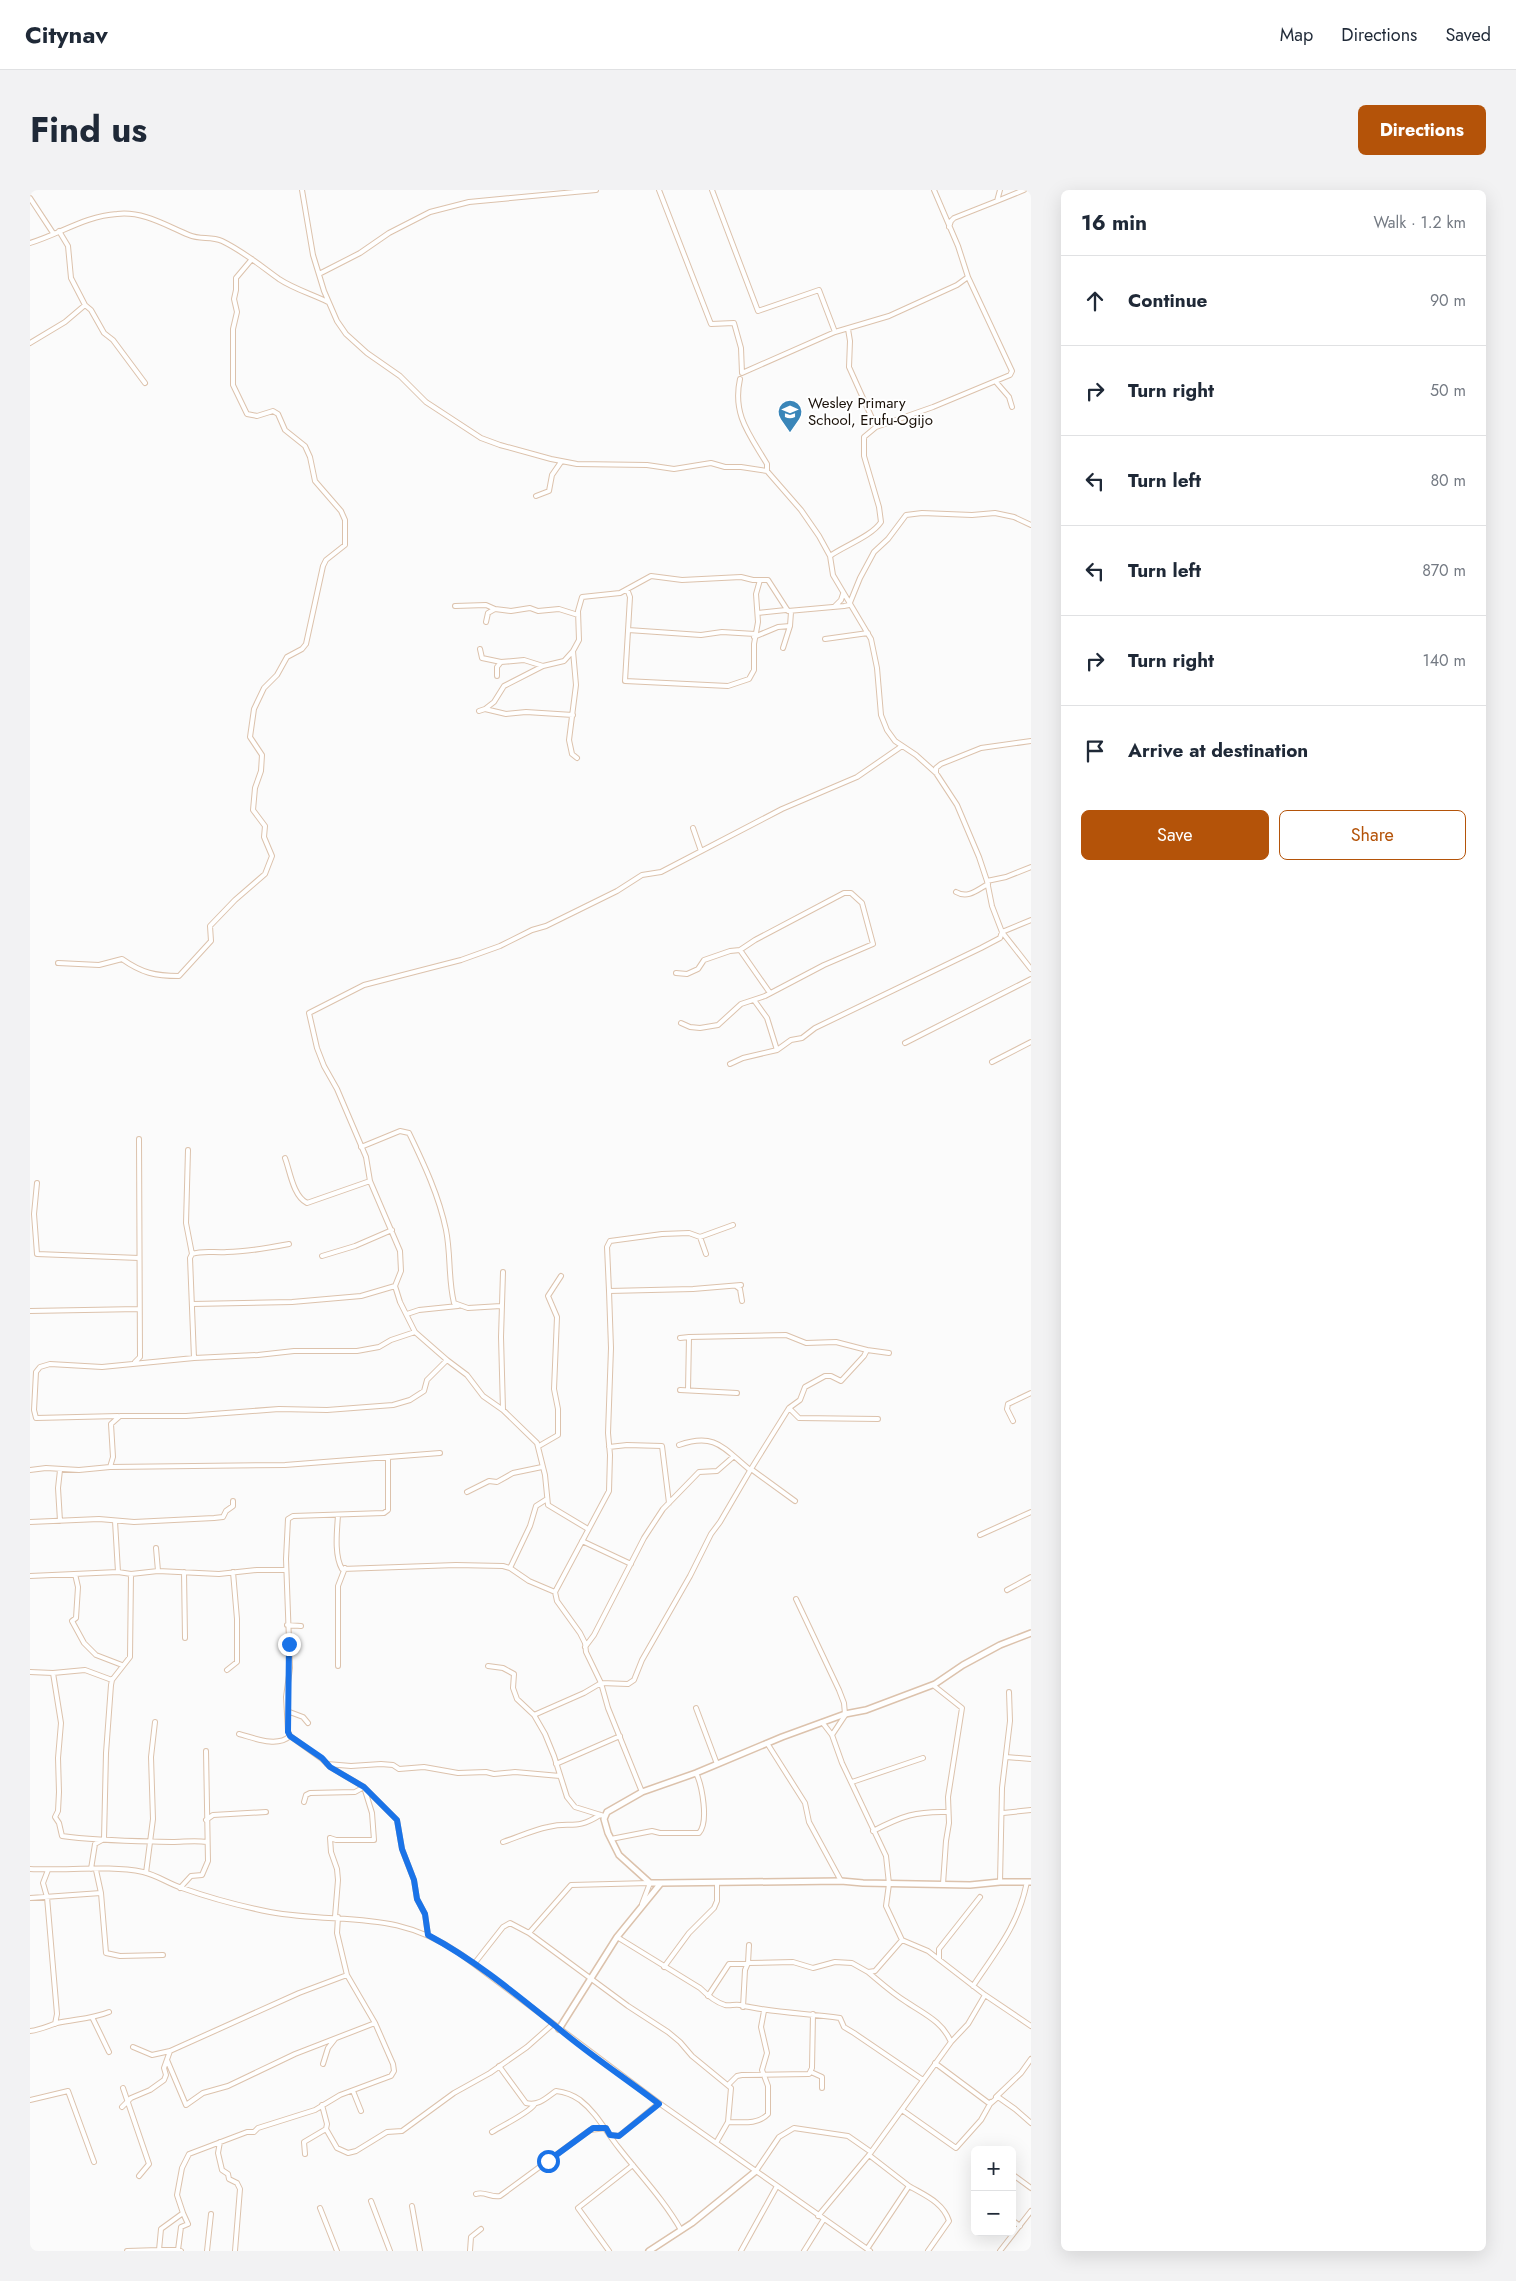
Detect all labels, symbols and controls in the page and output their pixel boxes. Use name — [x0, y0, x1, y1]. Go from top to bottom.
text: Citynav — [25, 17, 108, 52]
text: Map — [1280, 22, 1313, 48]
text: Directions — [1341, 22, 1417, 48]
text: Saved — [1445, 22, 1491, 48]
text: Find us — [30, 105, 147, 155]
button: Directions — [1358, 105, 1486, 155]
text: 16 min — [1081, 208, 1147, 238]
text: Walk · 1.2 km — [1374, 211, 1466, 234]
icon: ahead — [1081, 287, 1109, 315]
text: Continue — [1128, 287, 1207, 314]
text: 90 m — [1430, 289, 1466, 312]
icon: right — [1081, 377, 1109, 405]
text: Turn right — [1128, 377, 1214, 404]
text: 50 m — [1430, 379, 1466, 402]
place label: Wesley Primary School, Erufu-Ogijo — [808, 392, 933, 431]
school or university icon: Wesley Primary School, Erufu-Ogijo — [777, 399, 803, 433]
icon: left — [1081, 467, 1109, 495]
text: Turn left — [1128, 467, 1201, 494]
text: 80 m — [1430, 469, 1466, 492]
icon: left — [1081, 557, 1109, 585]
text: Turn left — [1128, 557, 1201, 584]
text: 870 m — [1422, 559, 1466, 582]
icon: right — [1081, 647, 1109, 675]
text: Turn right — [1128, 647, 1214, 674]
text: 140 m — [1423, 649, 1466, 672]
icon: arrive — [1081, 737, 1109, 765]
text: Arrive at destination — [1128, 737, 1308, 764]
button: Save — [1081, 810, 1269, 860]
button: Share — [1279, 810, 1466, 860]
route end — [278, 1633, 301, 1656]
map controls — [971, 2146, 1016, 2236]
button: + — [971, 2146, 1016, 2191]
route start — [537, 2150, 560, 2173]
button: − — [971, 2191, 1016, 2236]

